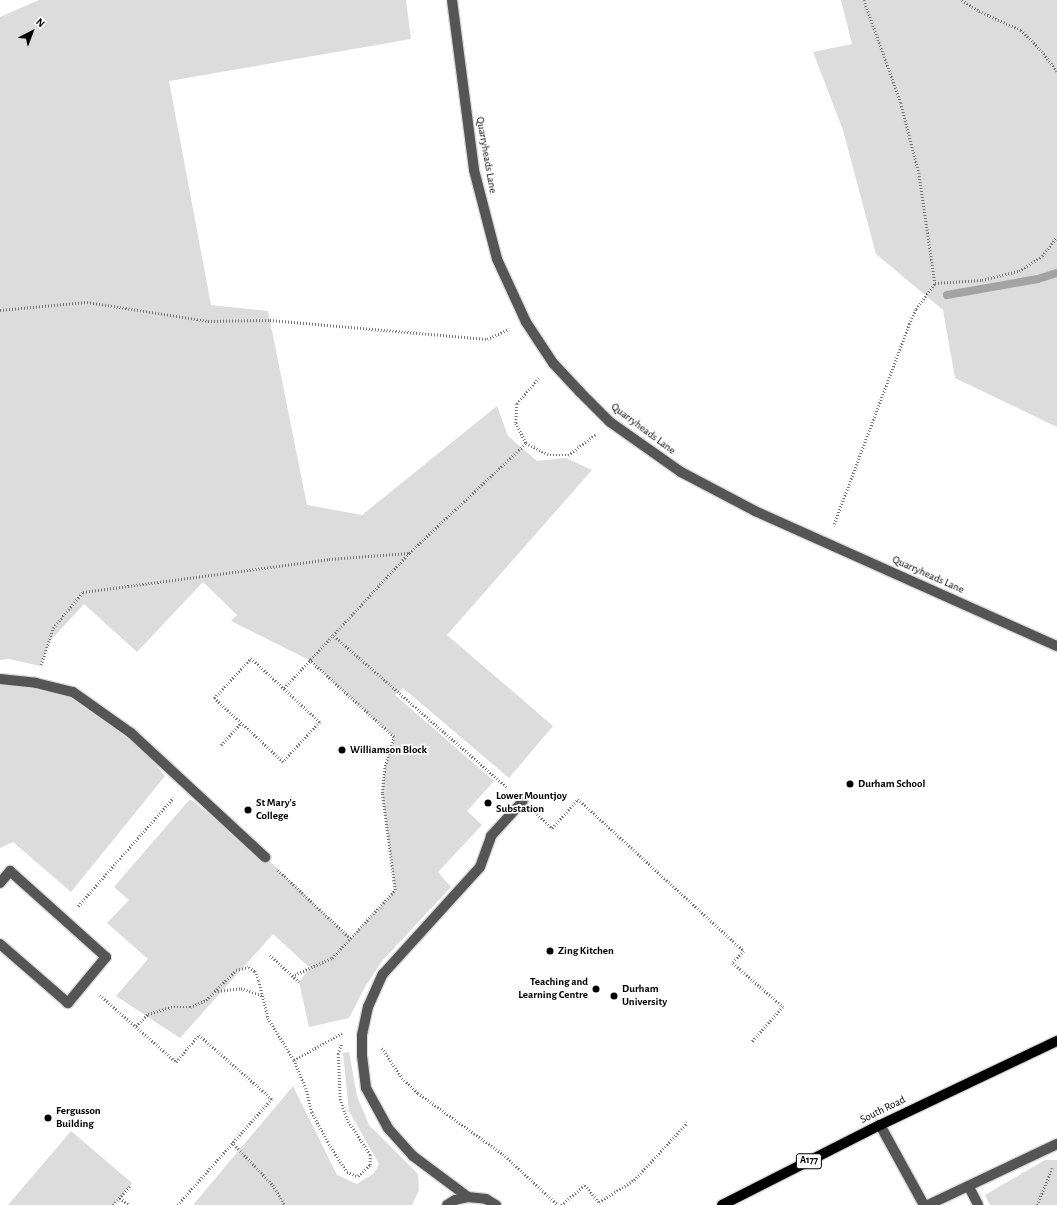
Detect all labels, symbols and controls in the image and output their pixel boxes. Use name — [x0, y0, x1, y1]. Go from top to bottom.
north arrow — [12, 12, 52, 52]
text: N — [34, 16, 47, 29]
street label: Quarryheads Lane — [473, 116, 499, 194]
street label: Quarryheads Lane — [608, 400, 678, 458]
street label: Quarryheads Lane — [890, 553, 966, 597]
place label: Williamson Block — [350, 743, 427, 757]
marker: Williamson Block — [337, 745, 347, 755]
place label: Durham School — [858, 777, 925, 791]
marker: Durham School — [845, 779, 855, 789]
place label: Lower Mountjoy Substation — [496, 790, 567, 816]
place label: St Mary's College — [256, 797, 296, 823]
marker: Lower Mountjoy Substation — [483, 798, 493, 808]
marker: St Mary's College — [243, 805, 253, 815]
place label: Zing Kitchen — [558, 944, 614, 958]
marker: Zing Kitchen — [545, 946, 555, 956]
place label: Teaching and Learning Centre — [518, 976, 588, 1002]
place label: Durham University — [622, 983, 667, 1009]
marker: Teaching and Learning Centre — [591, 984, 601, 994]
marker: Durham University — [609, 991, 619, 1001]
street label: South Road — [858, 1093, 908, 1127]
place label: Fergusson Building — [56, 1105, 101, 1131]
marker: Fergusson Building — [43, 1113, 53, 1123]
road number: A177 — [795, 1153, 823, 1169]

